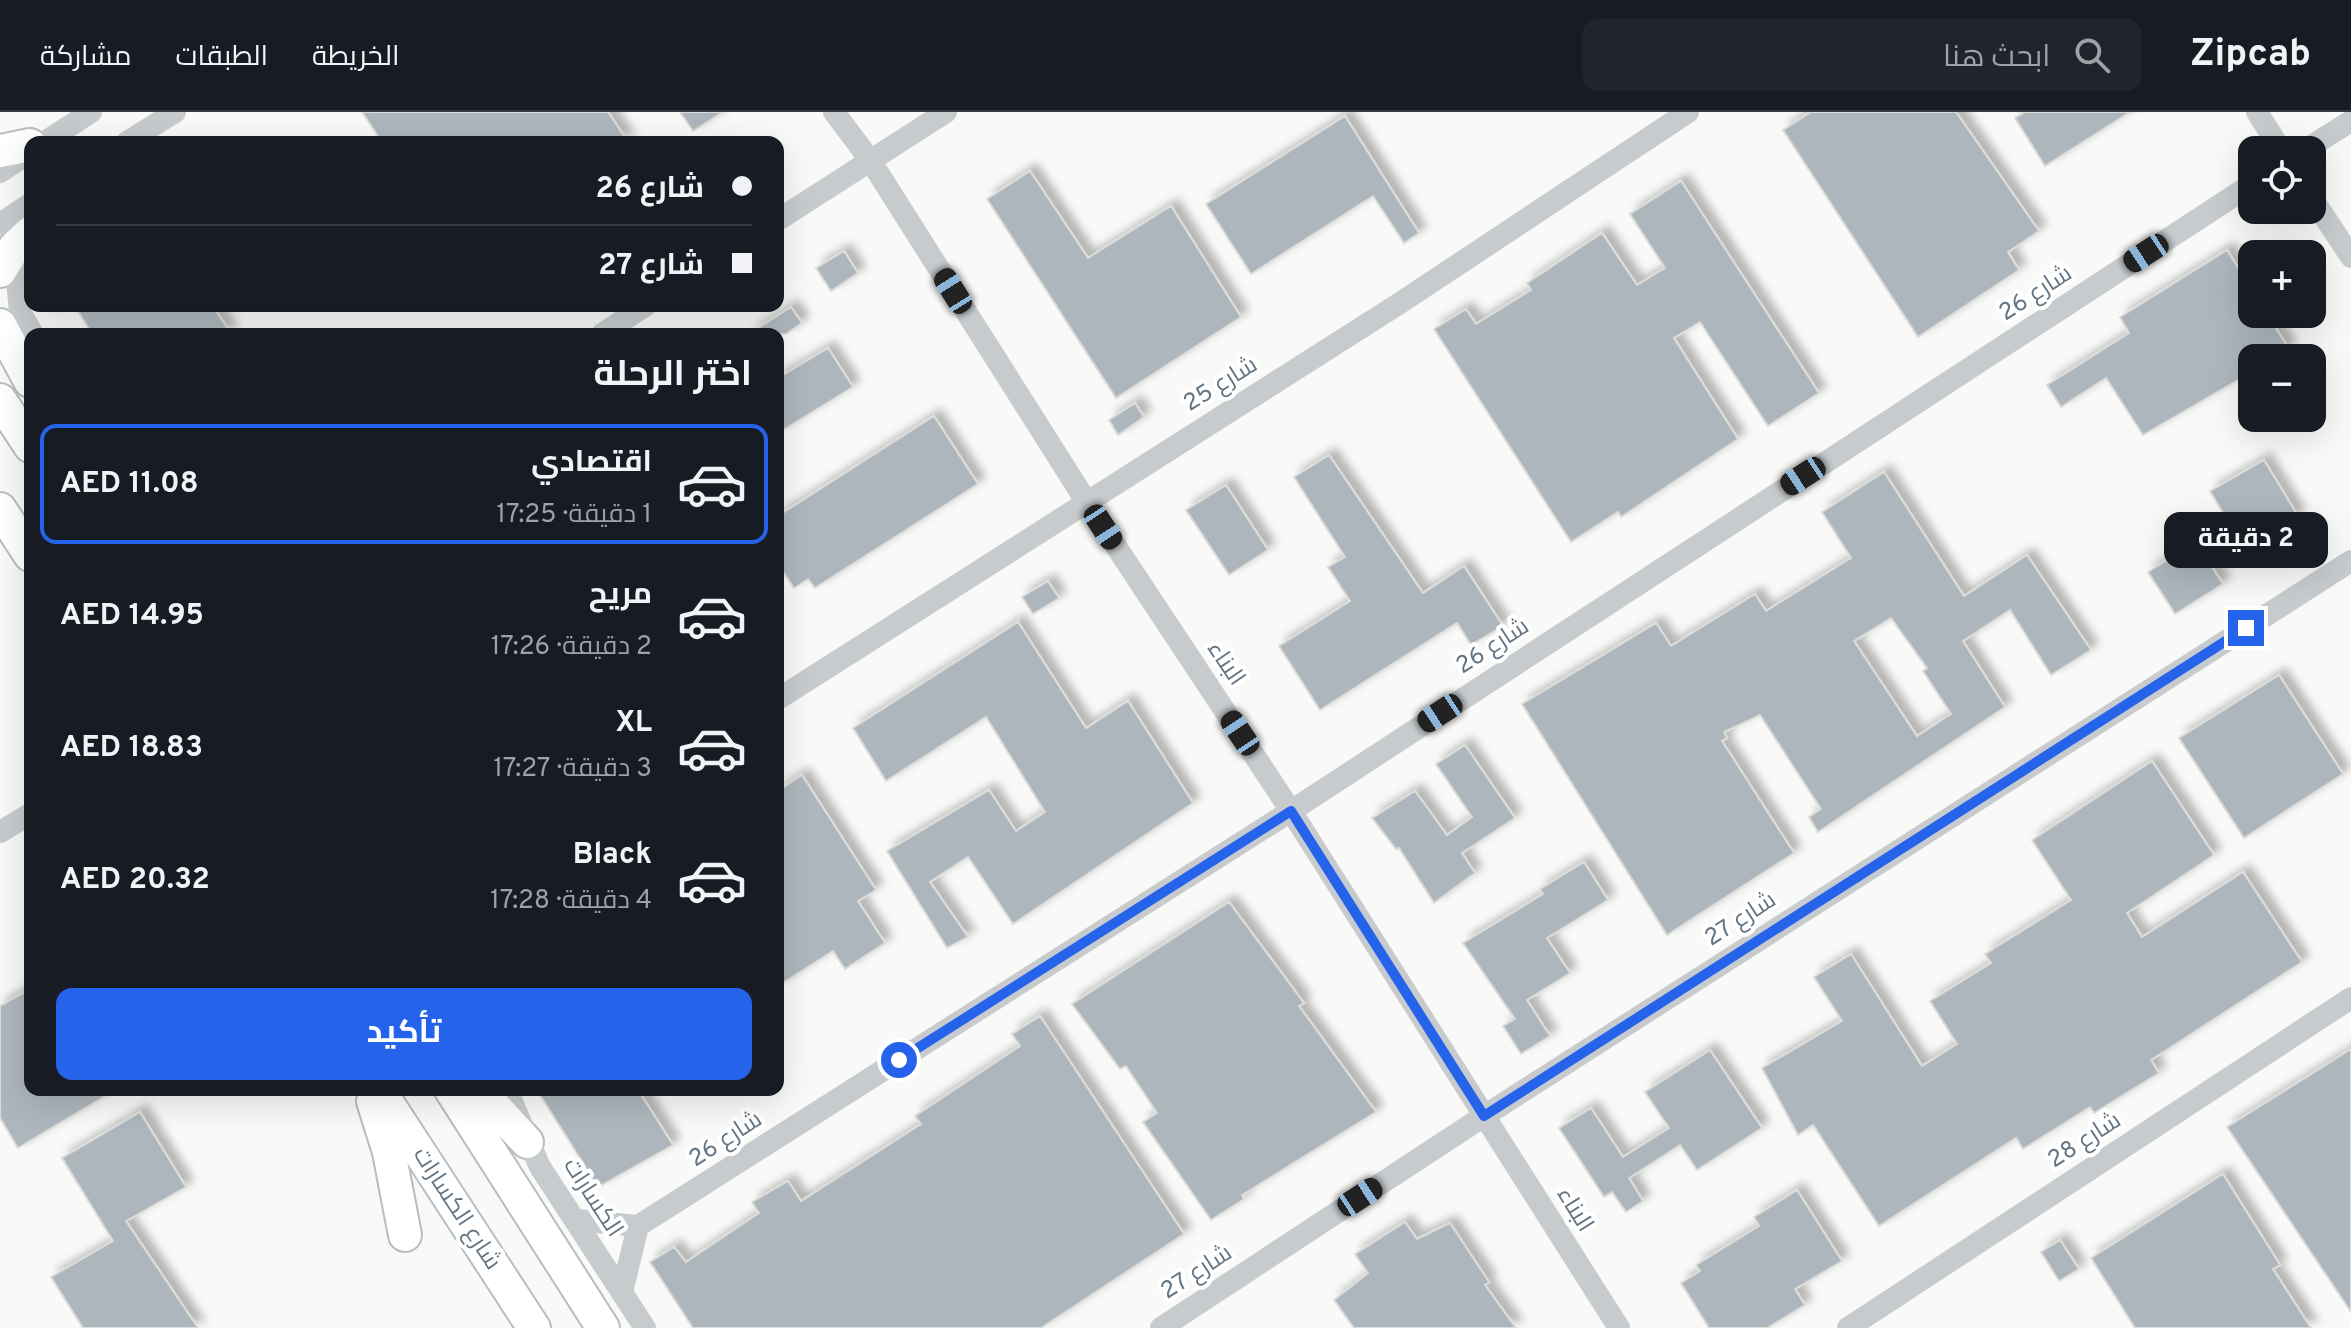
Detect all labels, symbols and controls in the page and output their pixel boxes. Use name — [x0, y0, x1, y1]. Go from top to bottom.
search box — [1582, 19, 2142, 91]
text: Zipcab — [2190, 31, 2311, 80]
icon: search — [2070, 33, 2114, 77]
text: مشاركة — [40, 40, 131, 76]
text: الطبقات — [175, 40, 268, 76]
text: الخريطة — [312, 40, 399, 76]
text: ابحث هنا — [1943, 40, 2050, 77]
map controls — [2238, 136, 2326, 432]
button: locate — [2238, 136, 2326, 224]
text: شارع 26 — [596, 171, 704, 208]
car — [2119, 230, 2173, 276]
button: + — [2238, 240, 2326, 328]
text: شارع 27 — [598, 248, 704, 285]
street label: شارع 26 — [1994, 259, 2078, 329]
car — [930, 264, 976, 318]
button: − — [2238, 344, 2326, 432]
street label: شارع 25 — [1178, 351, 1264, 419]
text: اختر الرحلة — [593, 353, 752, 399]
text: اقتصادي — [531, 445, 652, 482]
icon: car — [676, 448, 748, 520]
car — [1776, 453, 1830, 499]
text: AED 11.08 — [60, 466, 199, 503]
text: 1 دقيقة · 17:25 — [496, 499, 652, 532]
car — [1080, 500, 1126, 554]
callout: 2 دقيقة — [2164, 512, 2328, 568]
text: 2 دقيقة — [2198, 523, 2294, 556]
text: مريح — [589, 577, 652, 614]
icon: car — [676, 580, 748, 652]
text: AED 14.95 — [60, 598, 204, 635]
route end — [2228, 610, 2264, 646]
street label: شارع 26 — [1451, 612, 1535, 682]
text: 2 دقيقة · 17:26 — [491, 631, 652, 664]
street label: البناء — [1199, 636, 1251, 692]
car — [1413, 690, 1467, 736]
text: XL — [615, 705, 652, 742]
car — [1217, 706, 1263, 760]
icon: car — [676, 712, 748, 784]
text: AED 18.83 — [60, 730, 203, 767]
text: 3 دقيقة · 17:27 — [493, 753, 652, 786]
text: Black — [573, 837, 652, 874]
icon: car — [676, 844, 748, 916]
text: AED 20.32 — [60, 862, 210, 899]
text: 4 دقيقة · 17:28 — [490, 885, 652, 918]
street label: شارع 27 — [1700, 886, 1782, 954]
button: تأكيد — [56, 988, 752, 1080]
route start — [881, 1042, 917, 1078]
street label: شارع 26 — [684, 1105, 768, 1175]
street label: شارع 28 — [2043, 1106, 2127, 1176]
street label: شارع الكسارات — [405, 1142, 507, 1276]
street label: الكسارات — [555, 1153, 629, 1243]
car — [1333, 1174, 1387, 1220]
street label: البناء — [1549, 1182, 1599, 1238]
street label: شارع 27 — [1156, 1239, 1238, 1307]

